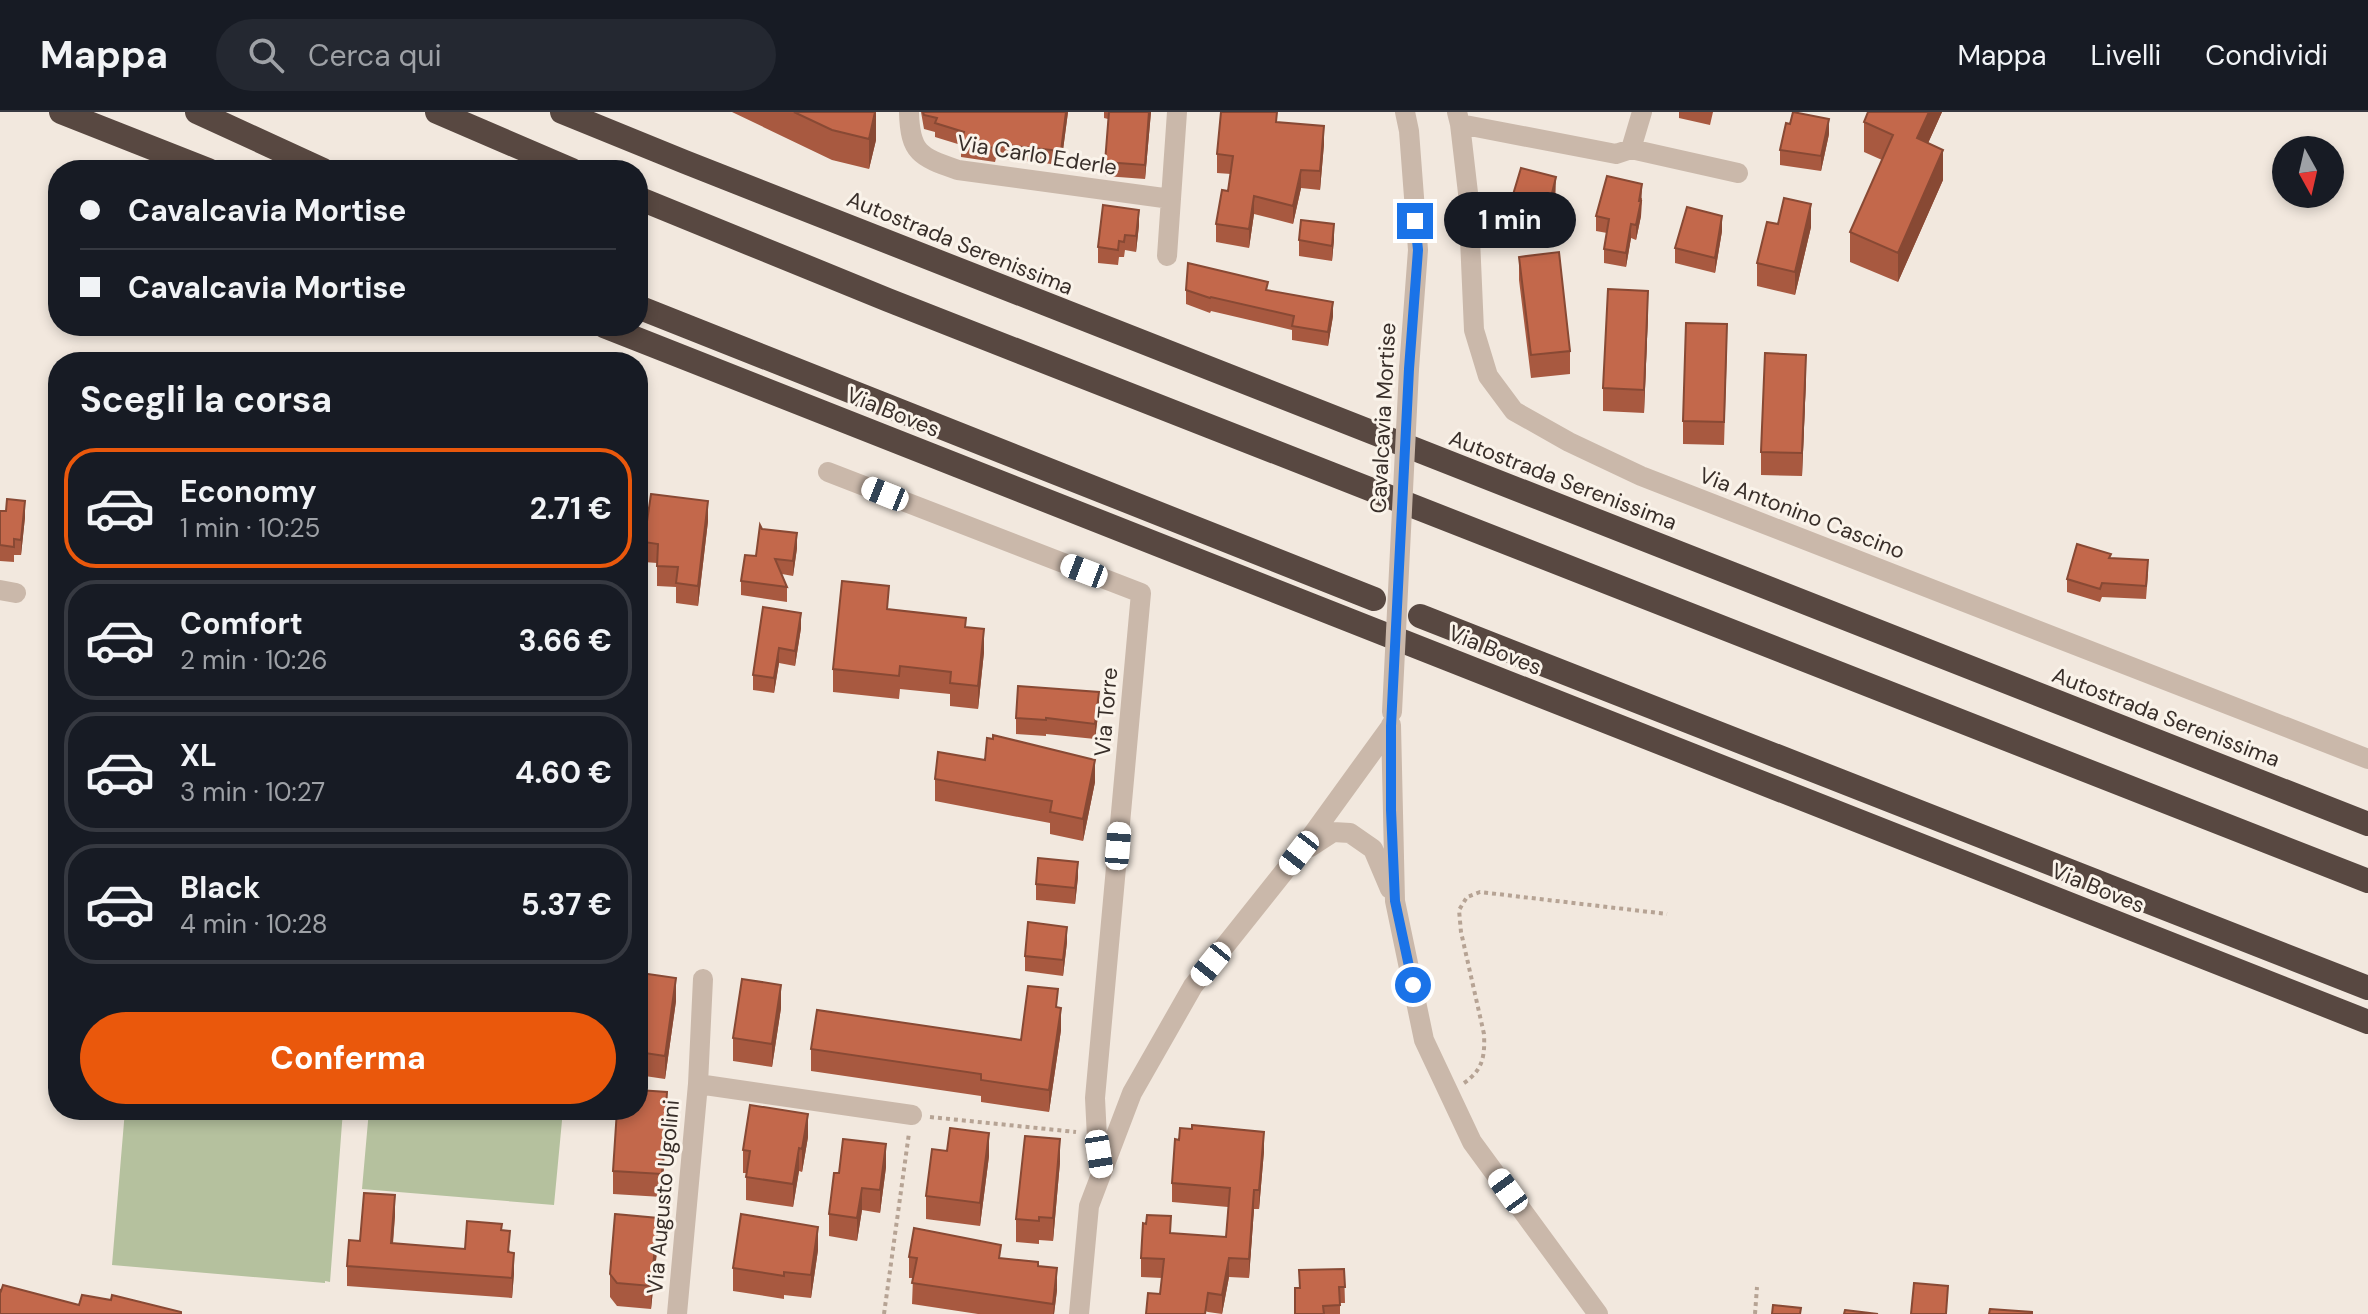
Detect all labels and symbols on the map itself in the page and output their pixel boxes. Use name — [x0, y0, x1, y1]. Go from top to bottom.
street label: Via Carlo Ederle — [955, 128, 1119, 182]
north arrow — [2272, 136, 2344, 208]
street label: Autostrada Serenissima — [843, 184, 1077, 302]
callout: 1 min — [1443, 193, 1575, 249]
route end — [1397, 203, 1433, 239]
street label: Cavalcavia Mortise — [1364, 322, 1402, 514]
street label: Via Boves — [842, 380, 944, 444]
street label: Autostrada Serenissima — [1445, 423, 1681, 537]
street label: Via Antonino Cascino — [1695, 460, 1909, 566]
car — [858, 474, 912, 514]
car — [1057, 551, 1111, 591]
street label: Via Boves — [1444, 618, 1546, 682]
street label: Autostrada Serenissima — [2048, 660, 2284, 774]
street label: Via Torre — [1088, 666, 1124, 758]
car — [1104, 821, 1132, 871]
car — [1275, 827, 1323, 879]
street label: Via Boves — [2047, 856, 2149, 920]
car — [1187, 938, 1235, 990]
route start — [1395, 967, 1431, 1003]
street label: Via Augusto Ugolini — [640, 1099, 686, 1295]
car — [1083, 1128, 1115, 1180]
car — [1484, 1165, 1532, 1217]

